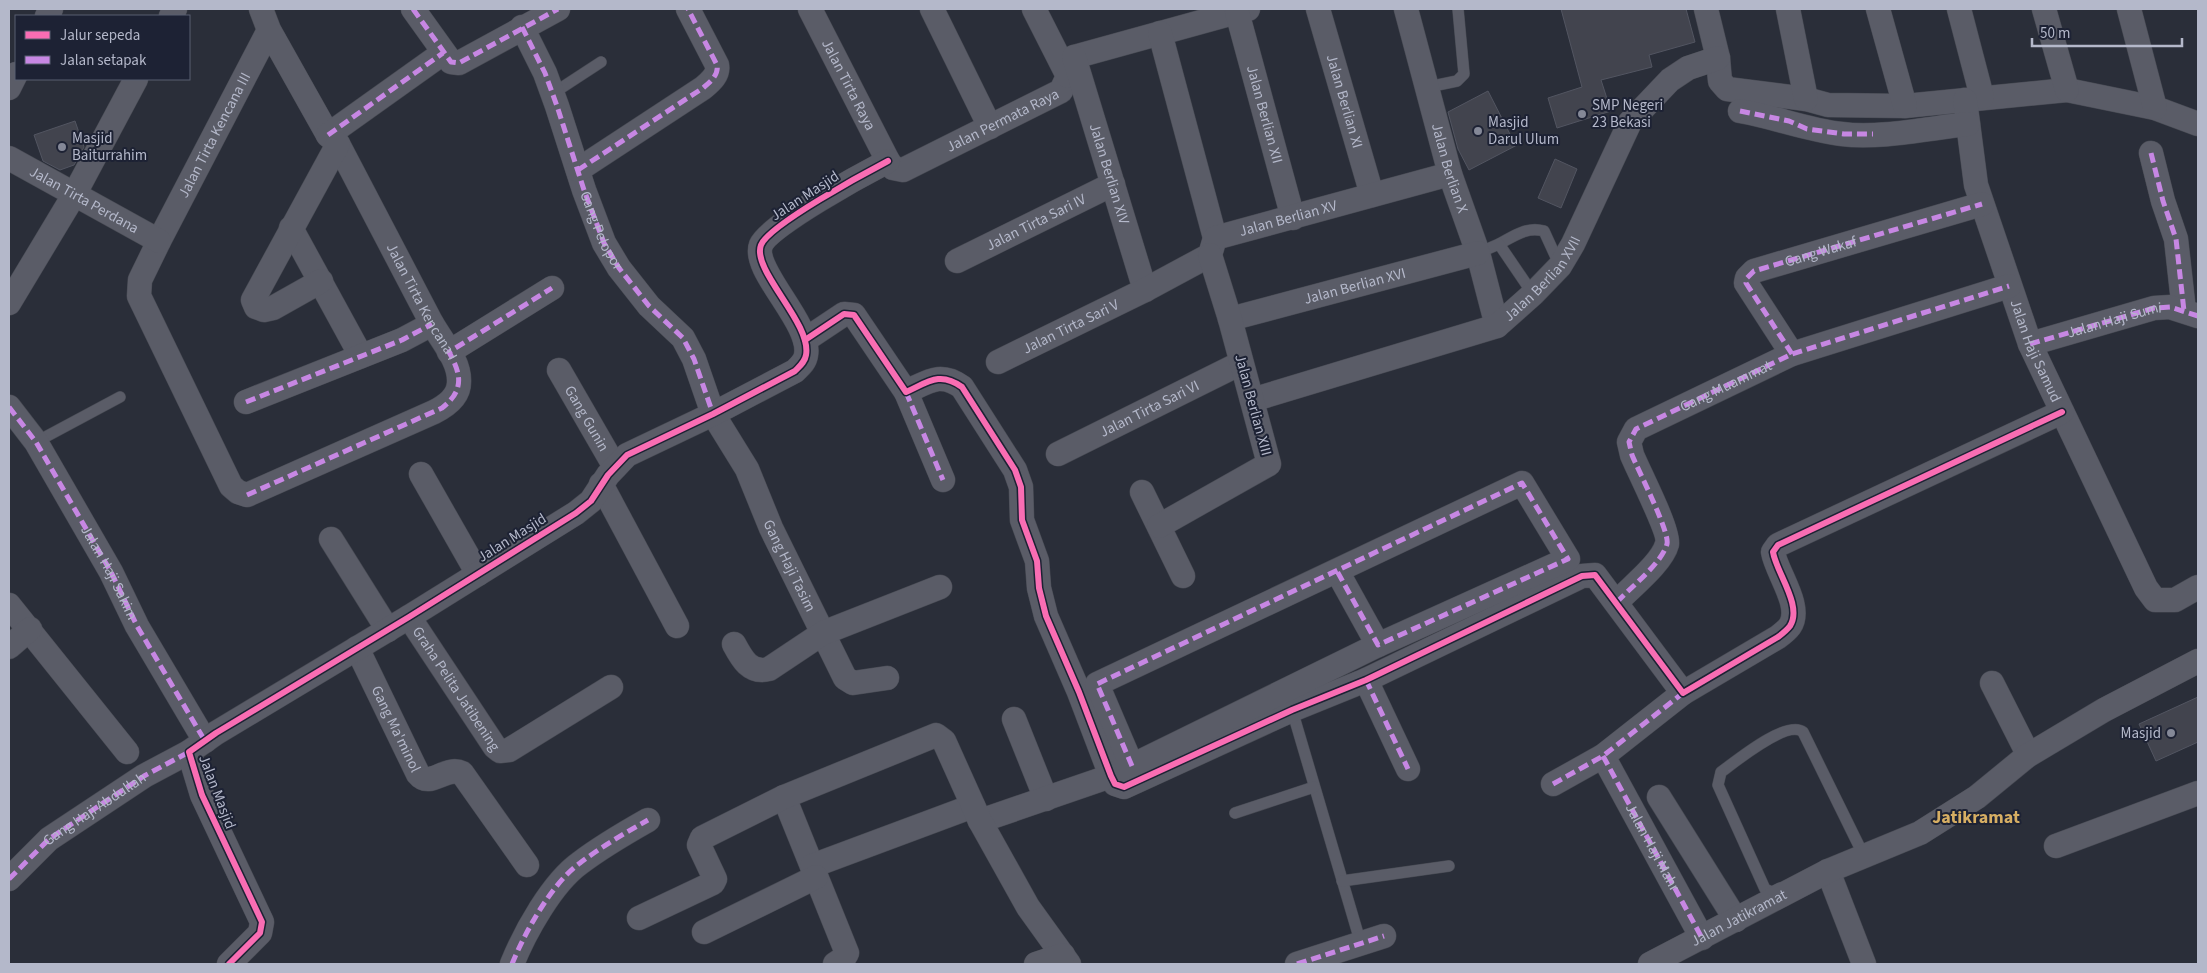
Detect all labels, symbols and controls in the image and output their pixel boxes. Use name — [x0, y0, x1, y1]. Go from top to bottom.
legend — [15, 15, 190, 80]
scale bar — [2032, 15, 2182, 47]
text: 50 m — [2040, 23, 2070, 44]
text: Jalur sepeda — [60, 25, 140, 46]
street label: Jalan Tirta Raya — [817, 35, 881, 134]
text: Jalan setapak — [60, 50, 147, 71]
street label: Jalan Berlian XI — [1321, 52, 1368, 151]
street label: Jalan Berlian XII — [1241, 63, 1288, 166]
street label: Jalan Tirta Kencana III — [173, 69, 256, 201]
street label: Jalan Permata Raya — [943, 83, 1063, 157]
place label: SMP Negeri 23 Bekasi — [1592, 95, 1663, 133]
marker: SMP Negeri 23 Bekasi — [1576, 108, 1588, 120]
place label: Masjid Darul Ulum — [1488, 112, 1559, 150]
street label: Jalan Berlian XIV — [1084, 121, 1135, 227]
street label: Jalan Berlian X — [1426, 121, 1474, 216]
marker: Masjid Darul Ulum — [1472, 125, 1484, 137]
place label: Masjid Baiturrahim — [72, 128, 147, 166]
marker: Masjid Baiturrahim — [56, 141, 68, 153]
street label: Jalan Tirta Perdana — [26, 161, 143, 238]
street label: Jalan Masjid — [767, 166, 843, 226]
street label: Gang Pelopor — [575, 188, 629, 275]
street label: Jalan Tirta Sari IV — [982, 188, 1090, 256]
street label: Jalan Berlian XV — [1237, 195, 1340, 241]
street label: Gang Wakaf — [1782, 231, 1860, 272]
street label: Jalan Berlian XVII — [1499, 233, 1586, 326]
street label: Jalan Tirta Kencana I — [381, 239, 463, 364]
street label: Jalan Berlian XVI — [1301, 262, 1408, 309]
street label: Jalan Tirta Sari V — [1019, 294, 1123, 359]
street label: Jalan Haji Samud — [2005, 297, 2067, 406]
street label: Jalan Haji Sumi — [2065, 297, 2162, 343]
street label: Jalan Berlian XIII — [1229, 352, 1277, 458]
street label: Gang Muammat — [1676, 355, 1775, 417]
street label: Jalan Tirta Sari VI — [1096, 375, 1203, 442]
street label: Gang Gunin — [560, 382, 614, 455]
street label: Jalan Masjid — [473, 508, 551, 568]
street label: Gang Haji Tasim — [758, 517, 821, 615]
street label: Jalan Haji Sakim — [76, 521, 143, 623]
street label: Graha Pelita Jatibening — [408, 622, 506, 756]
street label: Gang Ma'minol — [366, 682, 426, 776]
place label: Masjid — [2121, 723, 2161, 744]
marker: Masjid — [2165, 727, 2177, 739]
street label: Jalan Masjid — [193, 752, 241, 832]
street label: Gang Haji Abdullah — [38, 767, 150, 850]
street label: Jalan Haji Mahr — [1620, 800, 1685, 896]
district label: Jatikramat — [1932, 805, 2020, 830]
street label: Jalan Jatikramat — [1687, 884, 1790, 951]

